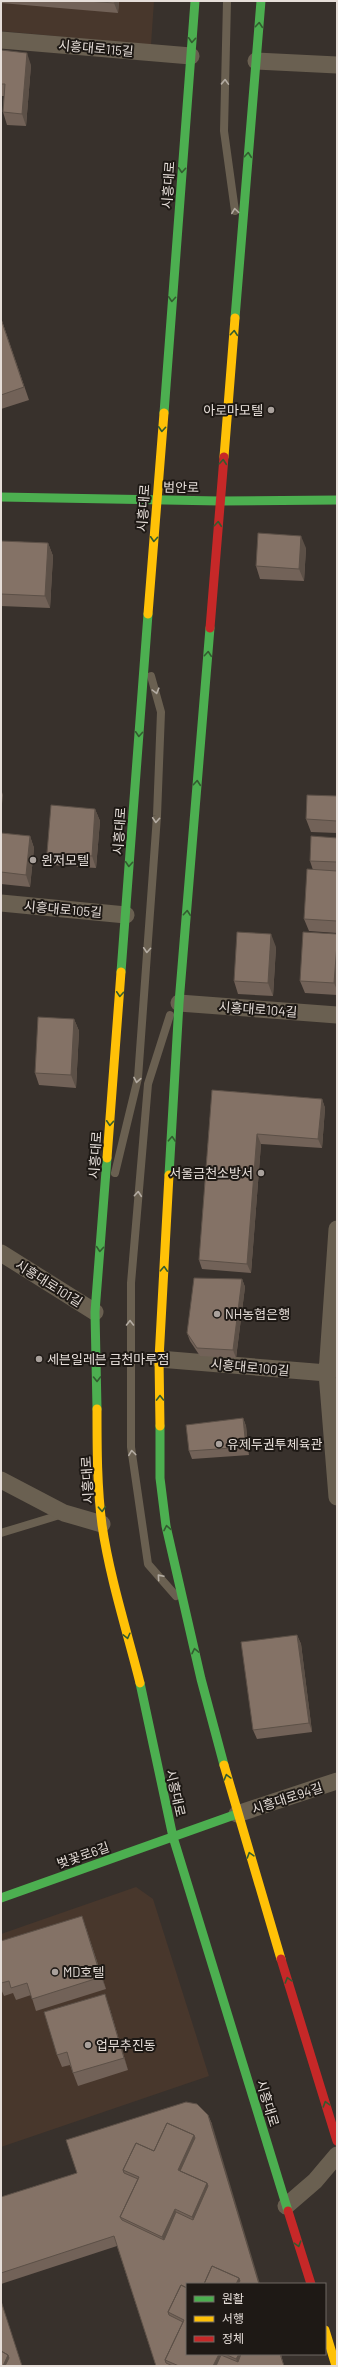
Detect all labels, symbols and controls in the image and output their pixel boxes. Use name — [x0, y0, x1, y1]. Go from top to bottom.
one-way arrow — [254, 22, 263, 28]
street label: 시흥대로115길 — [58, 37, 134, 59]
one-way arrow — [187, 37, 196, 43]
one-way arrow — [221, 79, 229, 85]
one-way arrow — [244, 152, 253, 158]
street label: 시흥대로 — [158, 161, 178, 209]
one-way arrow — [178, 167, 187, 173]
one-way arrow — [231, 208, 240, 214]
one-way arrow — [168, 296, 177, 302]
one-way arrow — [229, 330, 238, 336]
place label: 아로마모텔 — [203, 402, 263, 418]
marker: 아로마모텔 — [266, 405, 276, 415]
one-way arrow — [158, 426, 167, 432]
one-way arrow — [219, 459, 228, 465]
street label: 범안로 — [163, 479, 199, 495]
street label: 시흥대로 — [133, 484, 153, 532]
one-way arrow — [214, 521, 223, 527]
one-way arrow — [150, 536, 159, 542]
one-way arrow — [203, 651, 212, 657]
one-way arrow — [151, 687, 160, 694]
one-way arrow — [135, 731, 144, 737]
one-way arrow — [193, 780, 202, 786]
street label: 시흥대로 — [109, 807, 129, 855]
one-way arrow — [152, 817, 161, 823]
place label: 윈저모텔 — [41, 852, 89, 868]
marker: 윈저모텔 — [28, 855, 38, 865]
one-way arrow — [125, 861, 134, 867]
street label: 시흥대로105길 — [23, 898, 103, 920]
one-way arrow — [182, 910, 191, 916]
one-way arrow — [143, 947, 152, 953]
one-way arrow — [115, 991, 124, 997]
street label: 시흥대로104길 — [218, 998, 298, 1020]
one-way arrow — [133, 1076, 142, 1083]
one-way arrow — [105, 1120, 114, 1126]
street label: 시흥대로 — [85, 1131, 105, 1179]
one-way arrow — [167, 1136, 176, 1142]
place label: 서울금천소방서 — [169, 1165, 253, 1181]
marker: 서울금천소방서 — [256, 1168, 266, 1178]
one-way arrow — [134, 1190, 143, 1197]
one-way arrow — [96, 1246, 105, 1252]
street label: 시흥대로101길 — [13, 1256, 85, 1310]
one-way arrow — [160, 1266, 169, 1272]
place label: NH농협은행 — [225, 1306, 290, 1322]
marker: NH농협은행 — [212, 1309, 222, 1319]
one-way arrow — [126, 1320, 134, 1326]
place label: 세븐일레븐 금천마루점 — [47, 1351, 169, 1367]
marker: 세븐일레븐 금천마루점 — [34, 1354, 44, 1364]
street label: 시흥대로100길 — [210, 1356, 290, 1378]
one-way arrow — [93, 1376, 101, 1382]
one-way arrow — [156, 1395, 164, 1401]
place label: 유제두권투체육관 — [227, 1436, 323, 1452]
marker: 유제두권투체육관 — [214, 1439, 224, 1449]
one-way arrow — [127, 1450, 136, 1456]
street label: 시흥대로 — [78, 1456, 96, 1504]
one-way arrow — [97, 1506, 106, 1512]
one-way arrow — [164, 1525, 172, 1531]
one-way arrow — [157, 1575, 164, 1582]
one-way arrow — [123, 1633, 131, 1639]
one-way arrow — [191, 1648, 199, 1654]
street label: 시흥대로 — [163, 1768, 189, 1818]
one-way arrow — [223, 1774, 232, 1781]
street label: 시흥대로94길 — [249, 1779, 325, 1817]
street label: 벚꽃로6길 — [55, 1839, 111, 1871]
one-way arrow — [246, 1852, 255, 1859]
place label: MD호텔 — [63, 1964, 104, 1980]
marker: MD호텔 — [50, 1967, 60, 1977]
one-way arrow — [284, 1976, 293, 1983]
place label: 업무추진동 — [96, 2037, 156, 2053]
marker: 업무추진동 — [83, 2040, 93, 2050]
street label: 시흥대로 — [253, 2078, 283, 2128]
one-way arrow — [322, 2101, 331, 2108]
one-way arrow — [293, 2240, 302, 2247]
legend — [186, 2283, 326, 2355]
text: 원활 — [222, 2291, 244, 2305]
text: 서행 — [222, 2311, 244, 2325]
text: 정체 — [222, 2331, 244, 2345]

